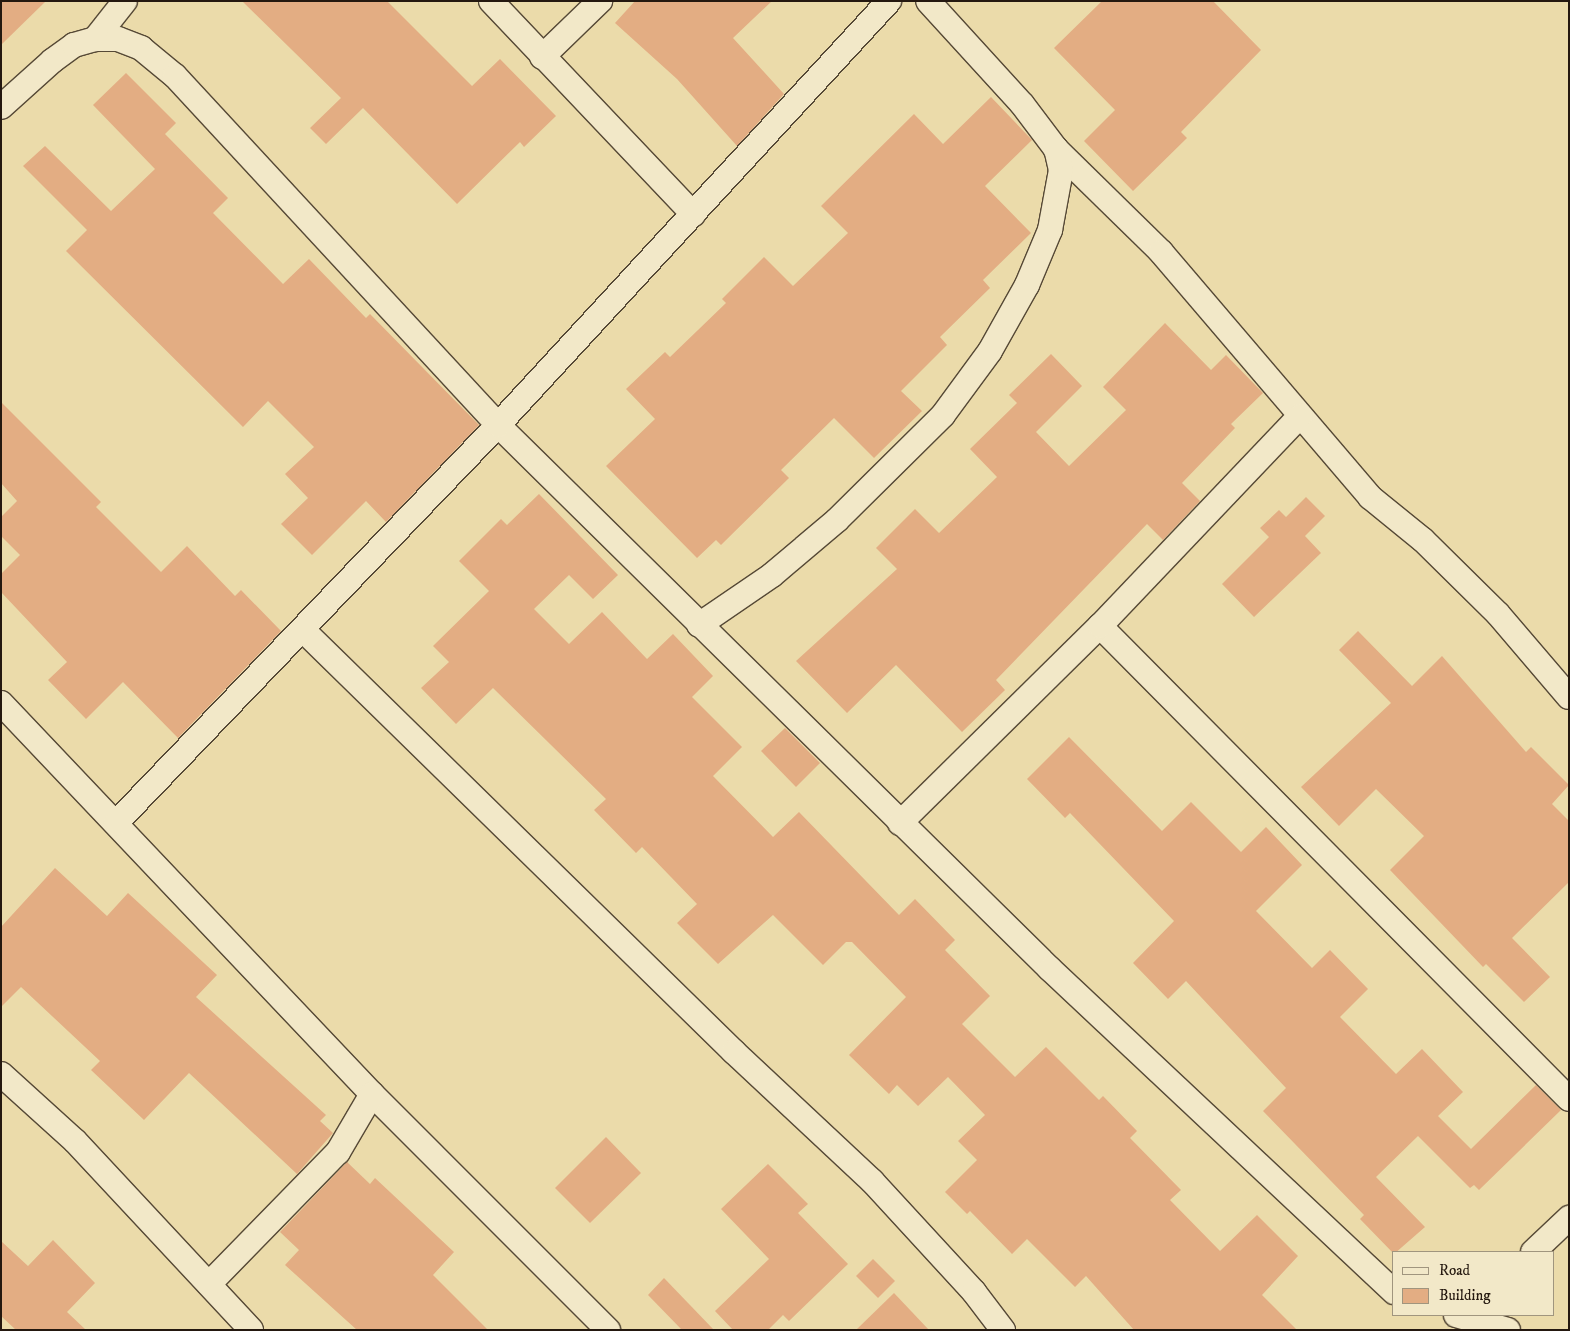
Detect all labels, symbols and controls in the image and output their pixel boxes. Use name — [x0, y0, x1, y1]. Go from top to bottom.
legend — [1392, 1251, 1555, 1316]
text: Road — [1439, 1261, 1470, 1280]
text: Building — [1439, 1286, 1491, 1305]

